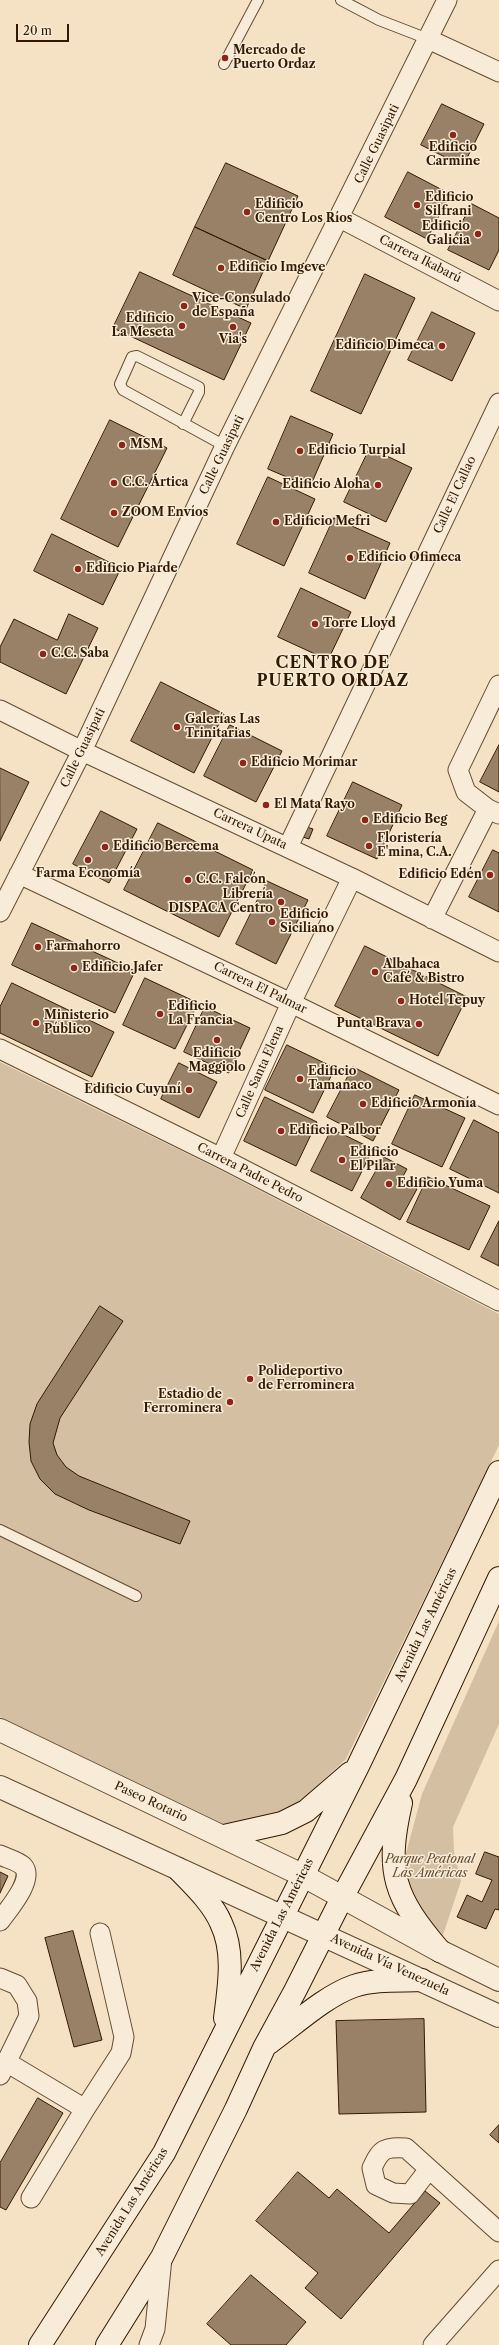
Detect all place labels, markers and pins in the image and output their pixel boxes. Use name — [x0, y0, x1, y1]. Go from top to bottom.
place label: Mercado de Puerto Ordaz — [233, 44, 315, 72]
marker: Mercado de Puerto Ordaz — [220, 53, 230, 63]
marker: Edificio Carmine — [448, 130, 458, 140]
place label: Edificio Carmine — [426, 141, 480, 169]
place label: Edificio Silfrani — [425, 191, 473, 219]
place label: Edificio Centro Los Ríos — [255, 198, 352, 226]
marker: Edificio Silfrani — [412, 200, 422, 210]
marker: Edificio Centro Los Ríos — [242, 207, 252, 217]
place label: Edificio Galicia — [422, 220, 470, 248]
marker: Edificio Galicia — [473, 229, 483, 239]
place label: Edificio Imgeve — [229, 261, 325, 275]
marker: Edificio Imgeve — [216, 263, 226, 273]
place label: Vice-Consulado de España — [192, 292, 290, 320]
marker: Vice-Consulado de España — [179, 301, 189, 311]
place label: Edificio La Meseta — [112, 312, 174, 340]
marker: Edificio La Meseta — [177, 321, 187, 331]
marker: Via's — [228, 322, 238, 332]
place label: Via's — [219, 333, 247, 347]
place label: Edificio Dimeca — [335, 339, 434, 353]
marker: Edificio Dimeca — [437, 341, 447, 351]
place label: MSM — [130, 438, 163, 452]
marker: MSM — [117, 440, 127, 450]
place label: Edificio Turpial — [308, 444, 406, 458]
marker: Edificio Turpial — [295, 446, 305, 456]
place label: C.C. Ártica — [122, 476, 189, 490]
marker: C.C. Ártica — [109, 478, 119, 488]
place label: Edificio Aloha — [282, 478, 370, 492]
marker: Edificio Aloha — [373, 480, 383, 490]
place label: ZOOM Envíos — [122, 506, 208, 520]
marker: ZOOM Envíos — [109, 508, 119, 518]
place label: Edificio Mefri — [284, 515, 370, 529]
marker: Edificio Mefri — [271, 517, 281, 527]
place label: Edificio Ofimeca — [358, 551, 461, 565]
marker: Edificio Ofimeca — [345, 553, 355, 563]
place label: Edificio Piarde — [86, 562, 178, 576]
marker: Edificio Piarde — [73, 564, 83, 574]
place label: Torre Lloyd — [323, 617, 396, 631]
marker: Torre Lloyd — [310, 619, 320, 629]
place label: C.C. Saba — [51, 647, 109, 661]
marker: C.C. Saba — [38, 649, 48, 659]
place label: Galerías Las Trinitarias — [185, 713, 260, 741]
marker: Galerías Las Trinitarias — [172, 722, 182, 732]
place label: Edificio Morimar — [251, 756, 357, 770]
marker: Edificio Morimar — [238, 758, 248, 768]
place label: El Mata Rayo — [274, 798, 355, 812]
marker: El Mata Rayo — [261, 800, 271, 810]
place label: Edificio Beg — [373, 813, 447, 827]
marker: Edificio Beg — [360, 815, 370, 825]
place label: Floristería E'mina, C.A. — [377, 832, 452, 860]
place label: Edificio Bercema — [113, 840, 219, 854]
marker: Floristería E'mina, C.A. — [364, 841, 374, 851]
marker: Edificio Bercema — [100, 842, 110, 852]
marker: Farma Economía — [83, 855, 93, 865]
place label: Farma Economía — [36, 867, 140, 881]
place label: Edificio Edén — [399, 868, 482, 882]
marker: Edificio Edén — [485, 870, 495, 880]
place label: C.C. Falcón — [196, 873, 266, 887]
marker: C.C. Falcón — [183, 875, 193, 885]
place label: Librería DISPACA Centro — [168, 888, 273, 916]
marker: Librería DISPACA Centro — [276, 897, 286, 907]
place label: Edificio Siciliano — [280, 908, 334, 936]
marker: Edificio Siciliano — [267, 917, 277, 927]
place label: Farmahorro — [46, 940, 120, 954]
marker: Farmahorro — [33, 942, 43, 952]
place label: Albahaca Café & Bistro — [383, 958, 464, 986]
place label: Edificio Jafer — [82, 961, 163, 975]
marker: Edificio Jafer — [69, 963, 79, 973]
marker: Albahaca Café & Bistro — [370, 967, 380, 977]
place label: Hotel Tepuy — [409, 994, 485, 1008]
marker: Hotel Tepuy — [396, 996, 406, 1006]
place label: Edificio La Francia — [168, 1000, 233, 1028]
place label: Ministerio Público — [44, 1009, 109, 1037]
marker: Edificio La Francia — [155, 1009, 165, 1019]
place label: Punta Brava — [336, 1017, 411, 1031]
marker: Ministerio Público — [31, 1018, 41, 1028]
marker: Punta Brava — [414, 1019, 424, 1029]
marker: Edificio Maggiolo — [212, 1035, 222, 1045]
place label: Edificio Maggiolo — [188, 1047, 246, 1075]
place label: Edificio Tamanaco — [308, 1065, 372, 1093]
marker: Edificio Tamanaco — [295, 1074, 305, 1084]
place label: Edificio Cuyuní — [84, 1083, 181, 1097]
marker: Edificio Cuyuní — [184, 1085, 194, 1095]
place label: Edificio Armonía — [371, 1097, 477, 1111]
marker: Edificio Armonía — [358, 1099, 368, 1109]
place label: Edificio Palbor — [289, 1124, 381, 1138]
marker: Edificio Palbor — [276, 1126, 286, 1136]
place label: Edificio El Pilar — [350, 1146, 398, 1174]
marker: Edificio El Pilar — [337, 1155, 347, 1165]
place label: Edificio Yuma — [397, 1177, 483, 1191]
marker: Edificio Yuma — [384, 1179, 394, 1189]
place label: Polideportivo de Ferrominera — [258, 1365, 355, 1393]
marker: Polideportivo de Ferrominera — [245, 1374, 255, 1384]
place label: Estadio de Ferrominera — [144, 1388, 222, 1416]
marker: Estadio de Ferrominera — [225, 1397, 235, 1407]

